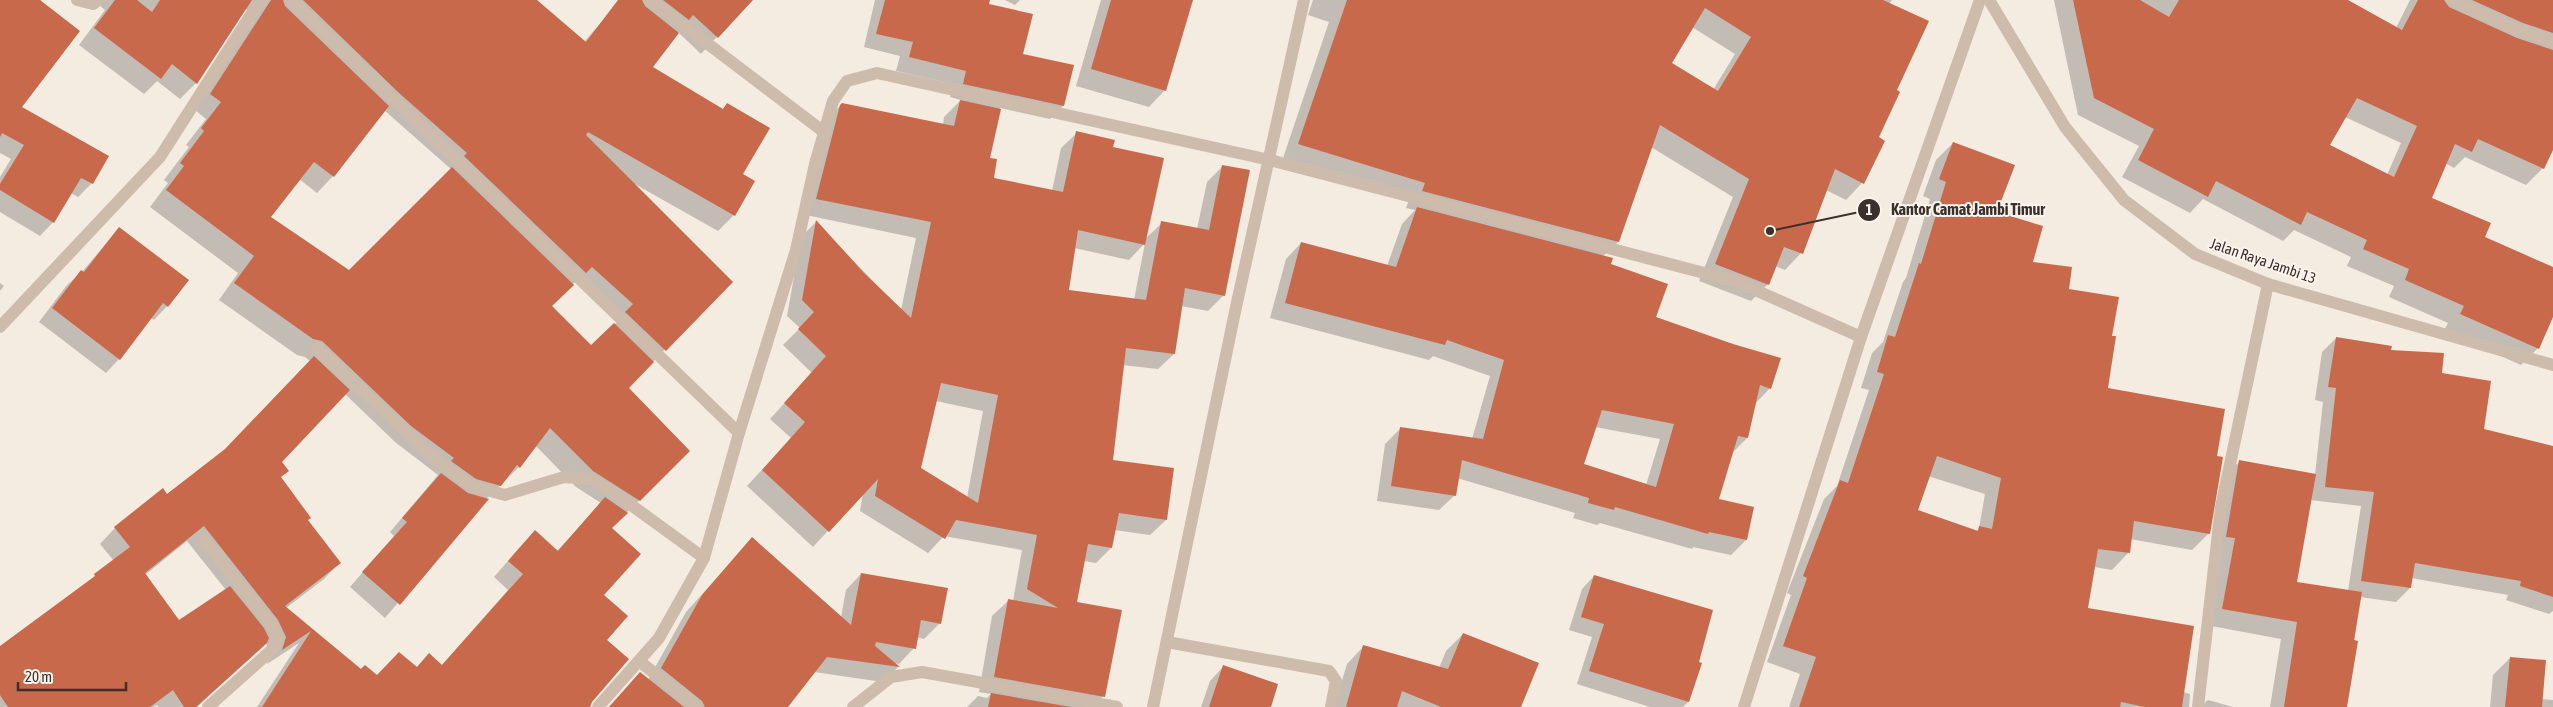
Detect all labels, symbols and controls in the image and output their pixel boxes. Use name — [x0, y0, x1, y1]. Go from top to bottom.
callout: Kantor Camat Jambi Timur — [1856, 194, 2055, 225]
text: Kantor Camat Jambi Timur — [1891, 200, 2045, 218]
text: 1 — [1865, 201, 1873, 218]
street label: Jalan Raya Jambi 13 — [2208, 234, 2318, 287]
scale bar — [18, 660, 125, 692]
text: 20 m — [25, 668, 52, 685]

